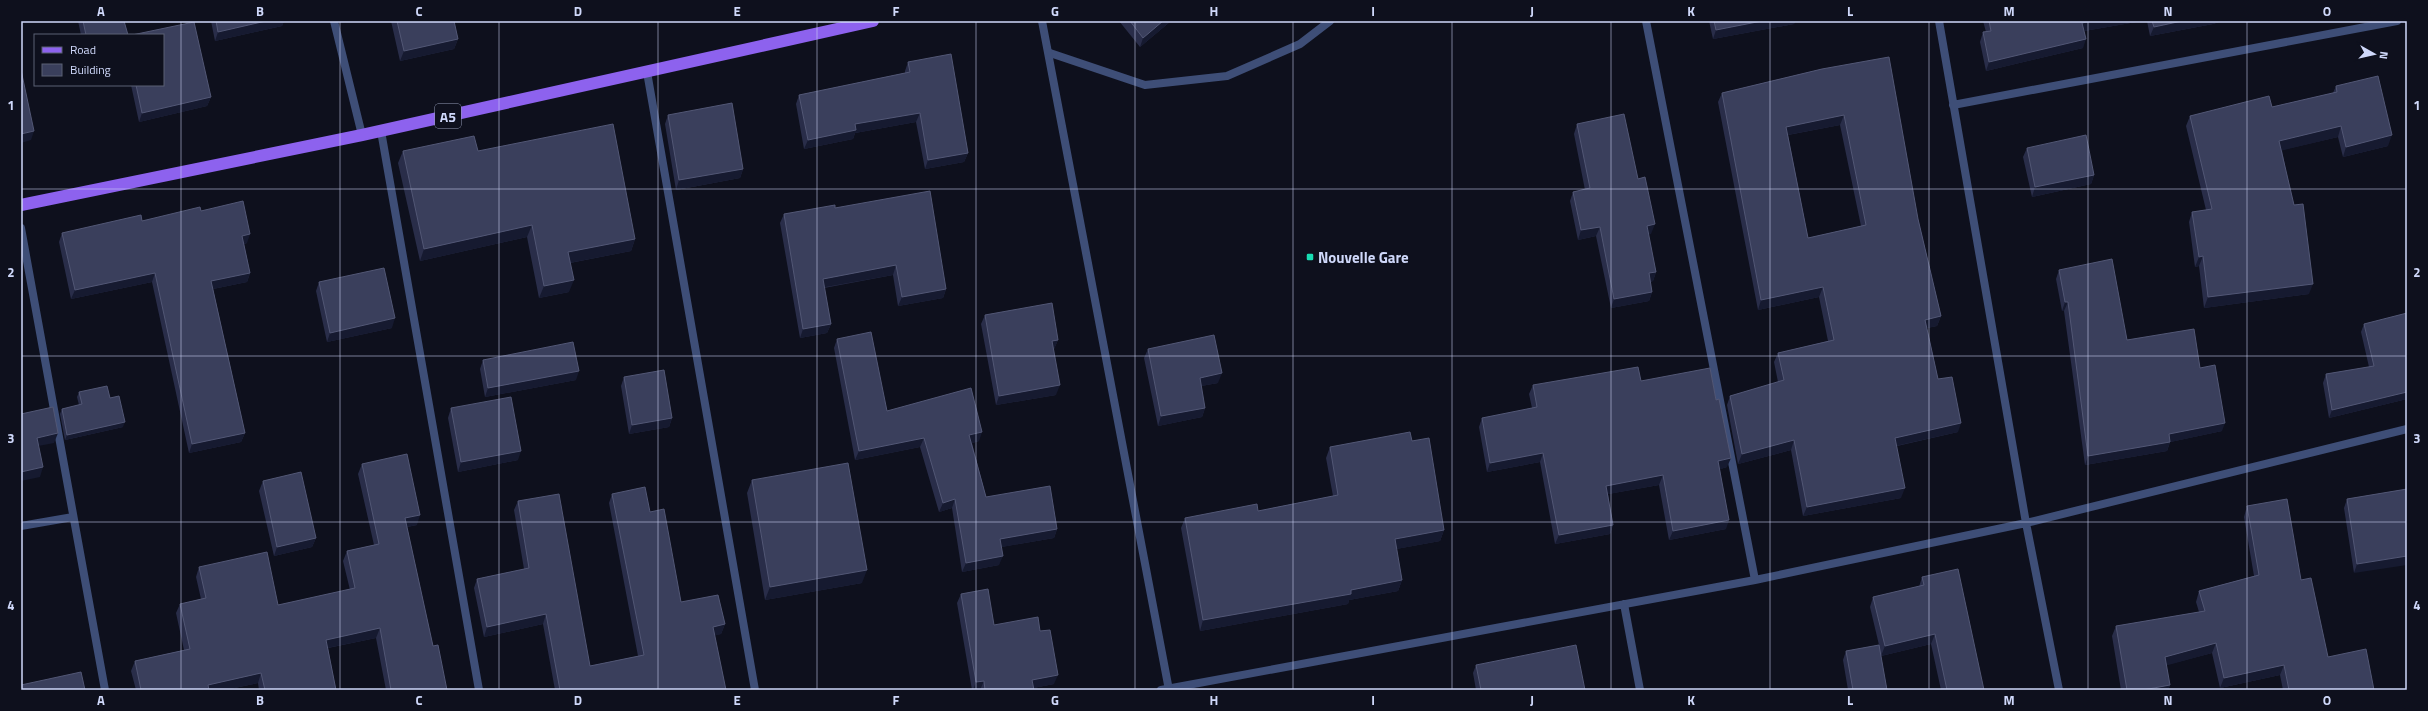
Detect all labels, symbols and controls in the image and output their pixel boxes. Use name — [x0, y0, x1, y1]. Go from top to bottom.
text: A — [97, 1, 105, 21]
text: B — [256, 1, 264, 21]
text: C — [415, 1, 423, 21]
text: D — [574, 1, 582, 21]
text: E — [733, 1, 741, 21]
text: F — [893, 1, 900, 21]
text: G — [1051, 1, 1059, 21]
text: H — [1210, 1, 1218, 21]
text: I — [1371, 1, 1375, 21]
text: J — [1530, 1, 1534, 21]
text: K — [1687, 1, 1695, 21]
text: L — [1847, 1, 1853, 21]
text: M — [2003, 1, 2015, 21]
text: N — [2163, 1, 2173, 21]
text: O — [2323, 1, 2331, 21]
legend — [34, 34, 164, 86]
north arrow — [2354, 34, 2394, 74]
text: Road — [70, 40, 96, 59]
text: N — [2375, 51, 2392, 60]
text: Building — [70, 60, 111, 79]
text: 1 — [7, 95, 15, 115]
text: 1 — [2413, 95, 2421, 115]
road number: A5 — [435, 104, 461, 128]
place label: Nouvelle Gare — [1318, 246, 1409, 269]
marker: Nouvelle Gare — [1305, 252, 1315, 262]
text: 2 — [7, 262, 15, 282]
text: 2 — [2413, 262, 2421, 282]
text: 3 — [7, 428, 15, 448]
text: 3 — [2413, 428, 2421, 448]
text: 4 — [7, 595, 15, 615]
text: 4 — [2413, 595, 2421, 615]
text: A — [97, 690, 105, 710]
text: B — [256, 690, 264, 710]
text: C — [415, 690, 423, 710]
text: D — [574, 690, 582, 710]
text: E — [733, 690, 741, 710]
text: F — [893, 690, 900, 710]
text: G — [1051, 690, 1059, 710]
text: H — [1210, 690, 1218, 710]
text: I — [1371, 690, 1375, 710]
text: J — [1530, 690, 1534, 710]
text: K — [1687, 690, 1695, 710]
text: L — [1847, 690, 1853, 710]
text: M — [2003, 690, 2015, 710]
text: N — [2163, 690, 2173, 710]
text: O — [2323, 690, 2331, 710]

